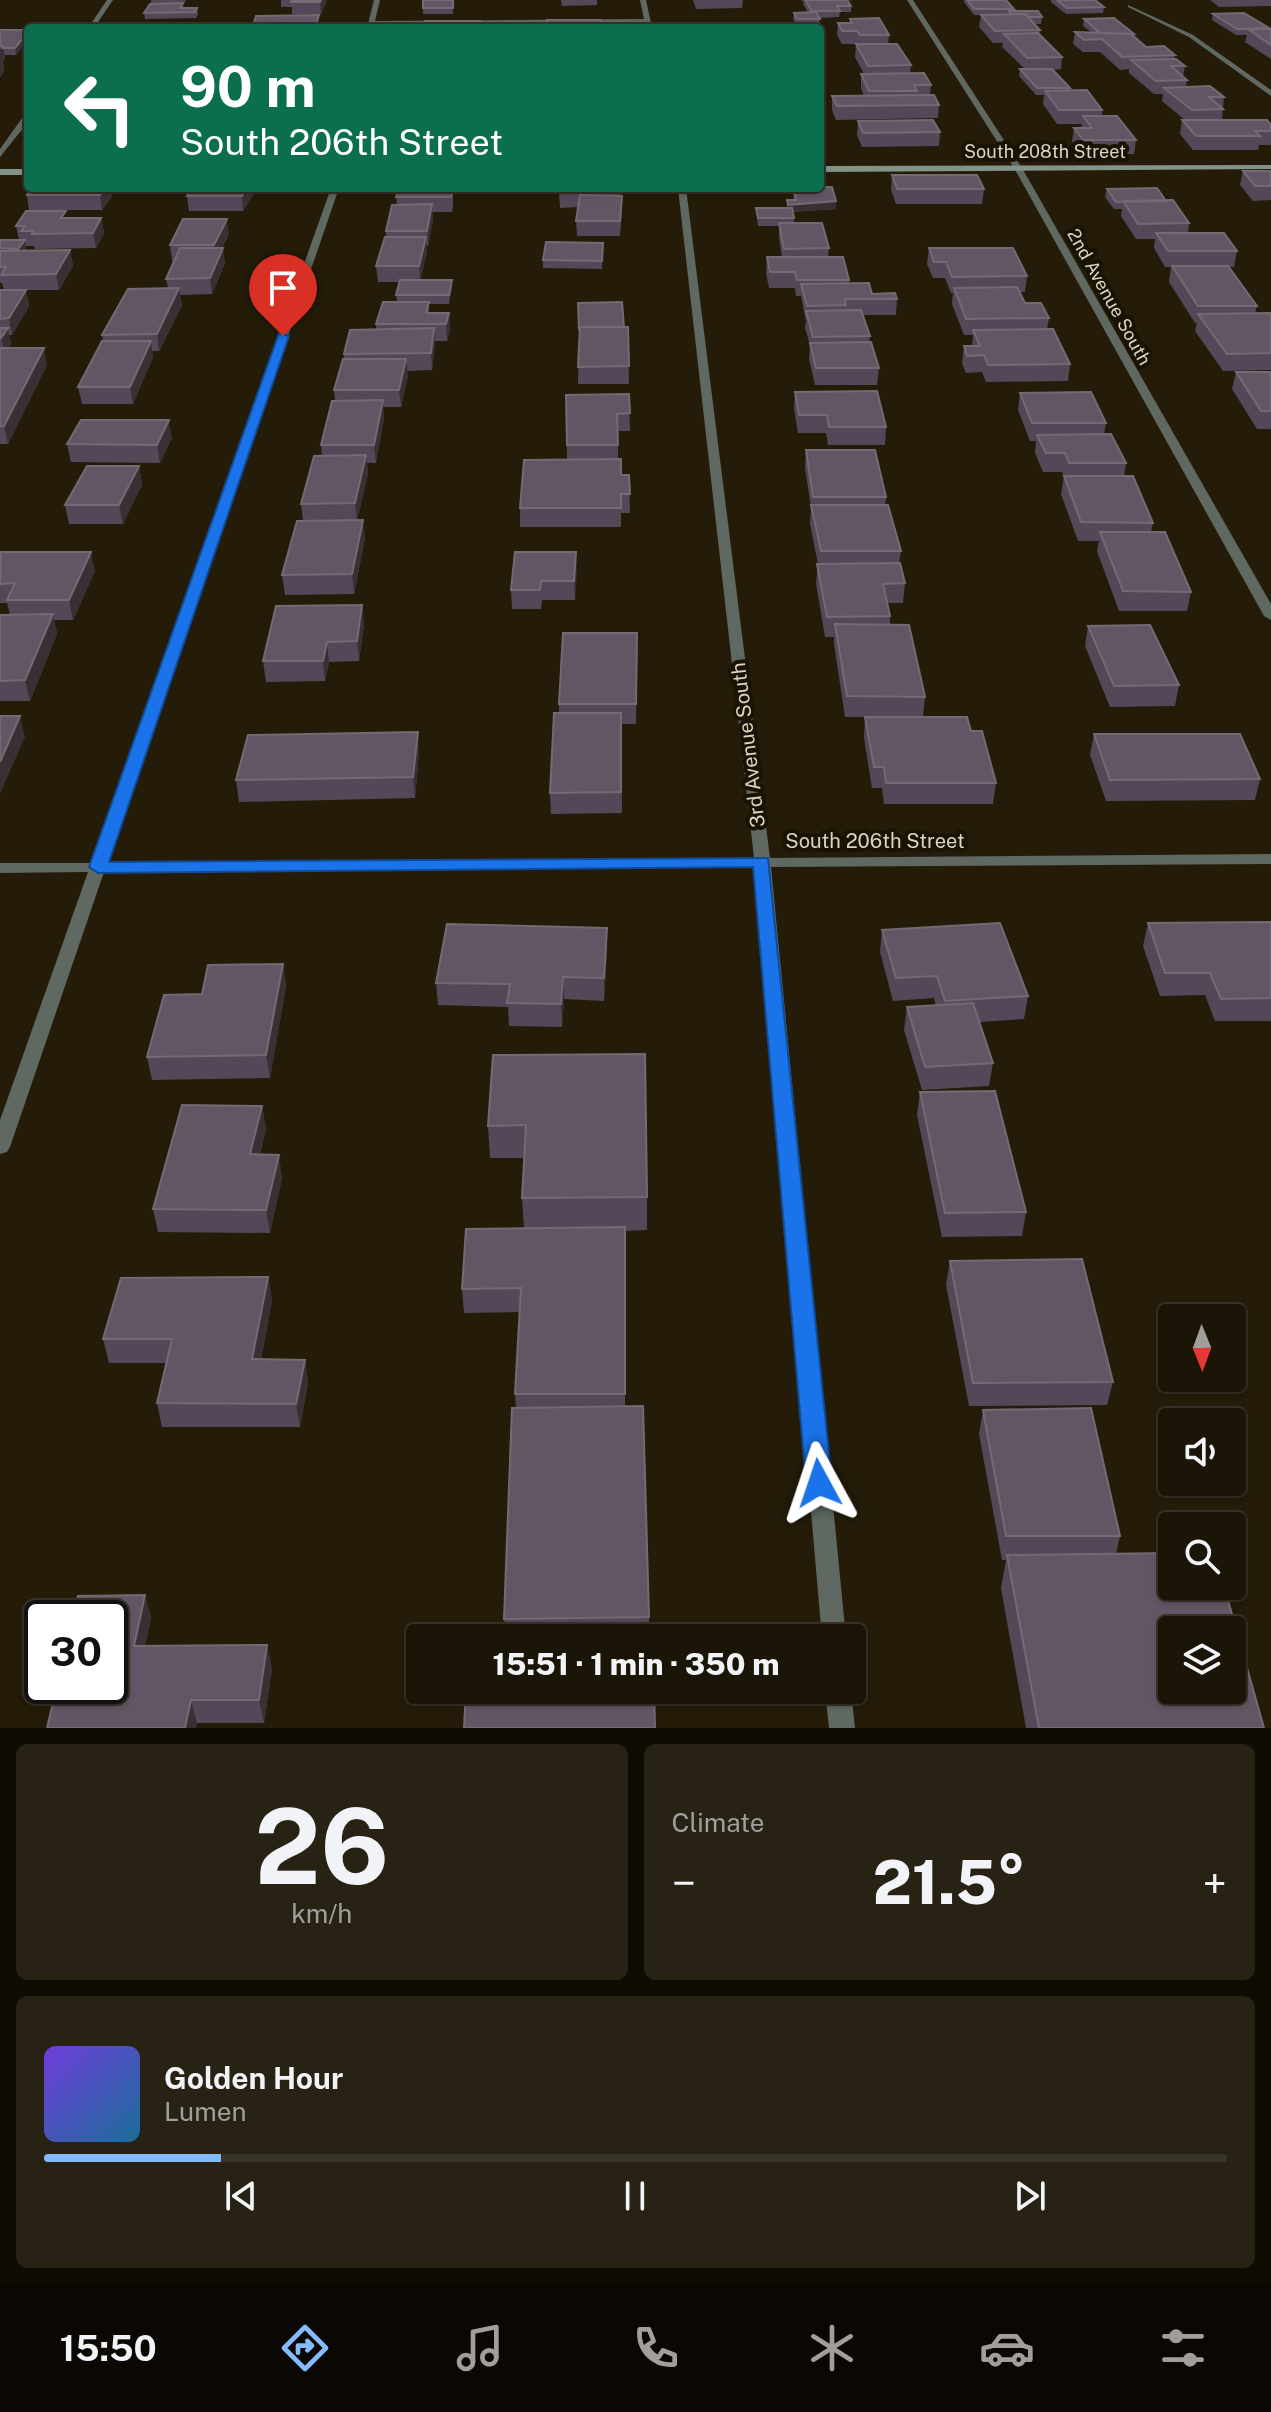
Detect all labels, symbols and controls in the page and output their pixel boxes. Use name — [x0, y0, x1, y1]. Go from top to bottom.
text: 90 m — [180, 54, 316, 120]
icon: left — [48, 56, 152, 160]
text: South 206th Street — [180, 121, 503, 163]
street label: South 208th Street — [964, 141, 1126, 162]
street label: 2nd Avenue South — [1063, 225, 1156, 368]
pin — [249, 254, 317, 336]
icon: arrive — [261, 266, 305, 310]
street label: 3rd Avenue South — [726, 661, 770, 829]
street label: South 206th Street — [785, 829, 965, 853]
north arrow — [1158, 1304, 1246, 1392]
map controls — [1158, 1304, 1246, 1704]
button: sound — [1158, 1408, 1246, 1496]
position arrow — [777, 1441, 861, 1525]
button: search — [1158, 1512, 1246, 1600]
speed limit sign: 30 — [24, 1600, 128, 1704]
button: layers — [1158, 1616, 1246, 1704]
text: 15:51 · 1 min · 350 m — [493, 1646, 779, 1682]
text: 26 — [254, 1785, 389, 1907]
text: Climate — [672, 1807, 765, 1838]
text: 21.5° — [873, 1847, 1026, 1918]
text: − — [672, 1857, 696, 1909]
text: + — [1203, 1857, 1227, 1909]
text: km/h — [291, 1898, 352, 1929]
text: Golden Hour — [164, 2060, 343, 2096]
text: Lumen — [164, 2096, 247, 2127]
icon: previous — [219, 2174, 263, 2218]
icon: pause — [613, 2174, 657, 2218]
icon: next — [1008, 2174, 1052, 2218]
icon: directions — [277, 2320, 333, 2376]
icon: music — [452, 2320, 508, 2376]
icon: phone — [628, 2320, 684, 2376]
icon: climate — [804, 2320, 860, 2376]
icon: car — [979, 2320, 1035, 2376]
icon: filters — [1155, 2320, 1211, 2376]
text: 15:50 — [60, 2327, 157, 2369]

